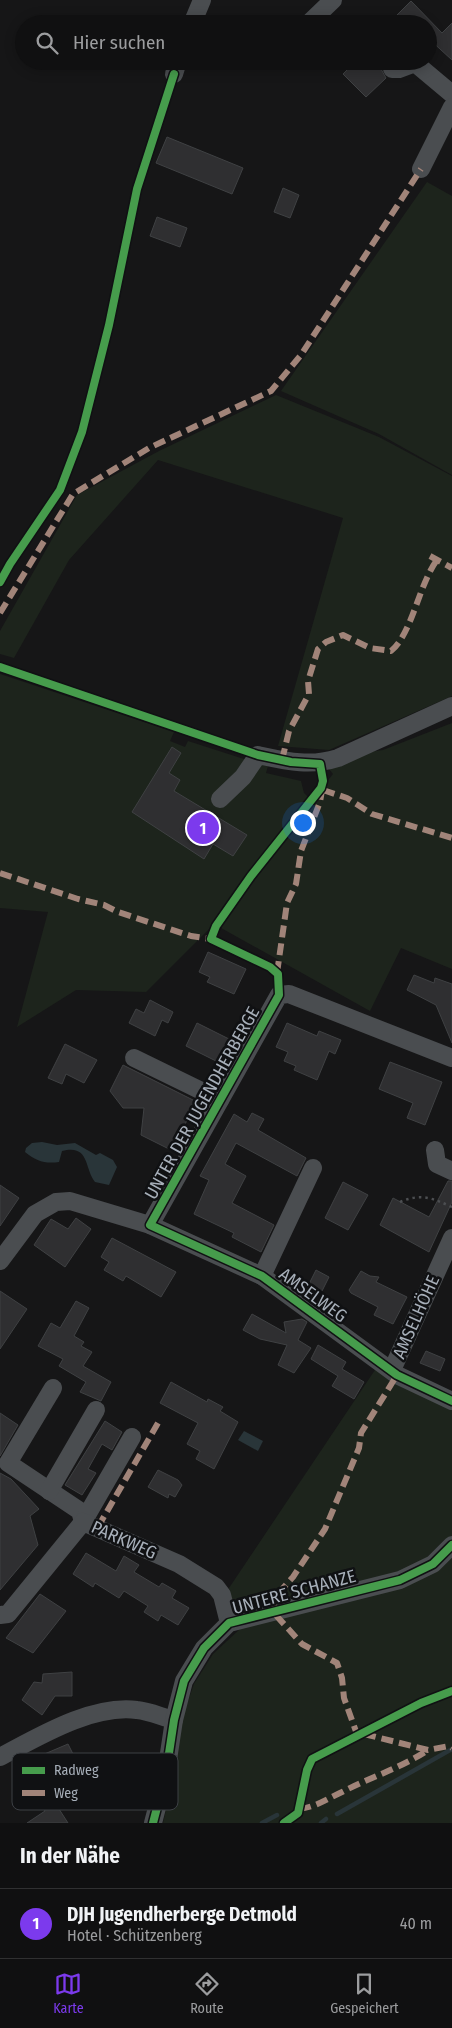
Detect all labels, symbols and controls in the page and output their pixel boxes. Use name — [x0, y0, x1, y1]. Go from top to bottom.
search box — [15, 15, 437, 70]
icon: search — [33, 29, 61, 57]
text: Hier suchen — [73, 31, 165, 54]
pin: 1 — [187, 809, 219, 847]
your location — [290, 810, 316, 836]
street label: UNTER DER JUGENDHERBERGE — [140, 1003, 264, 1203]
street label: AMSELWEG — [275, 1263, 351, 1327]
street label: AMSELHÖHE — [388, 1272, 444, 1362]
street label: PARKWEG — [88, 1516, 160, 1564]
street label: UNTERE SCHANZE — [230, 1565, 358, 1619]
legend — [12, 1753, 178, 1810]
text: Radweg — [54, 1762, 99, 1779]
text: Weg — [54, 1785, 78, 1802]
text: In der Nähe — [20, 1843, 120, 1869]
text: DJH Jugendherberge Detmold — [67, 1903, 297, 1926]
text: 1 — [33, 1914, 39, 1933]
text: 40 m — [400, 1914, 432, 1933]
text: Hotel · Schützenberg — [67, 1926, 202, 1945]
tab: Karte — [53, 1970, 84, 2017]
tab: Route — [190, 1970, 224, 2017]
tab: Gespeichert — [330, 1970, 399, 2017]

